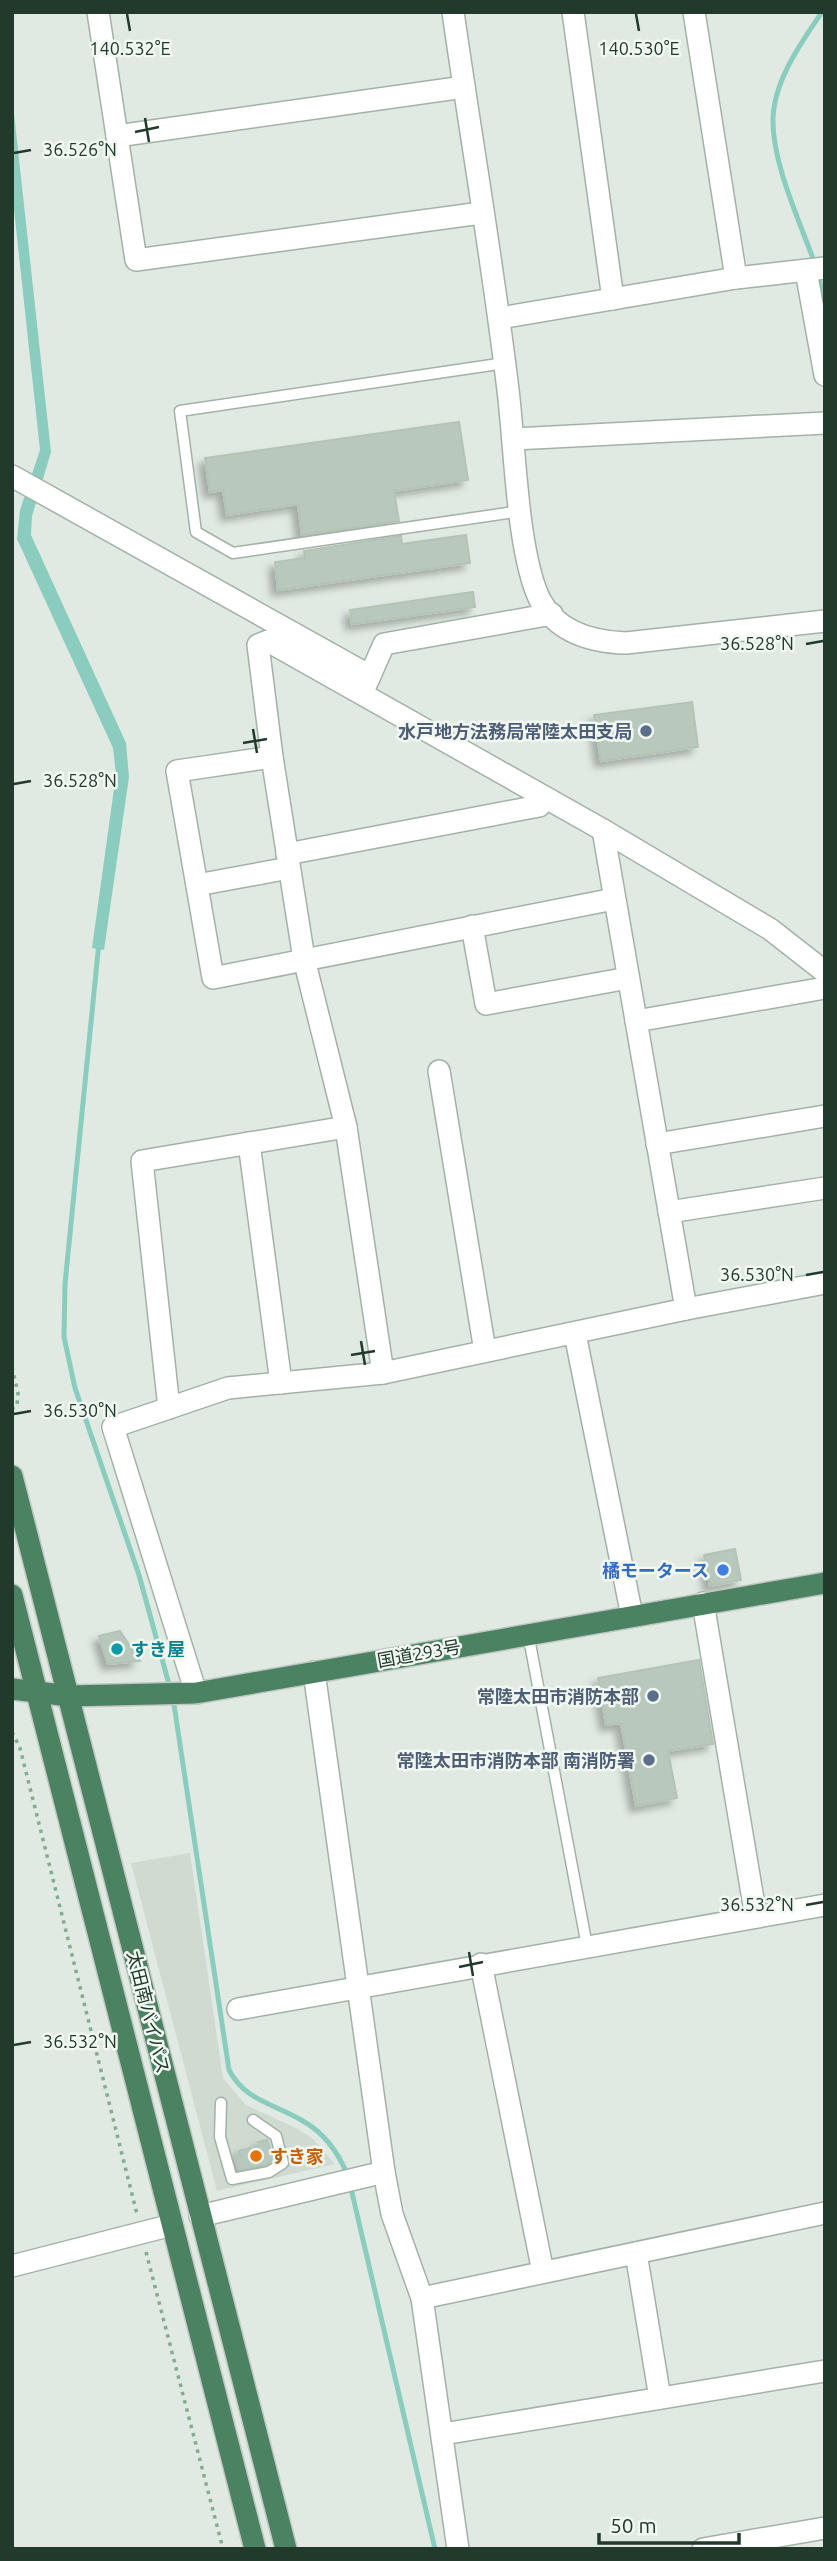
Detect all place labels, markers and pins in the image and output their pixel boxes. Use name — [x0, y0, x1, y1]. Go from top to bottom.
place label: 水戸地方法務局常陸太田支局 — [398, 721, 632, 741]
marker: 水戸地方法務局常陸太田支局 — [638, 723, 654, 739]
place label: 橘モータース — [602, 1560, 709, 1580]
marker: 橘モータース — [715, 1562, 731, 1578]
place label: すき屋 — [131, 1639, 185, 1659]
marker: すき屋 — [109, 1641, 125, 1657]
place label: 常陸太田市消防本部 — [477, 1686, 639, 1706]
marker: 常陸太田市消防本部 — [645, 1688, 661, 1704]
place label: 常陸太田市消防本部 南消防署 — [397, 1750, 635, 1770]
marker: 常陸太田市消防本部 南消防署 — [641, 1752, 657, 1768]
place label: すき家 — [270, 2146, 324, 2166]
marker: すき家 — [248, 2148, 264, 2164]

